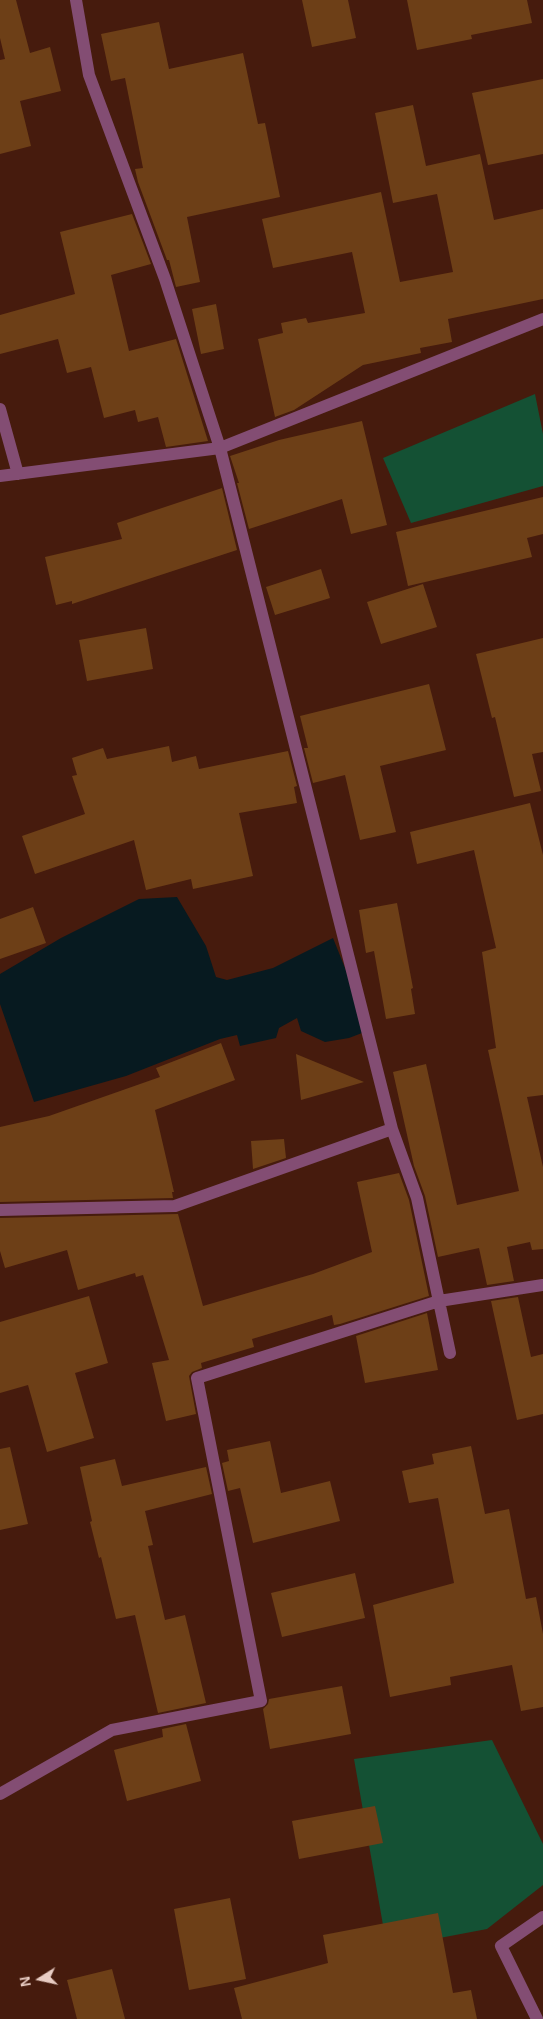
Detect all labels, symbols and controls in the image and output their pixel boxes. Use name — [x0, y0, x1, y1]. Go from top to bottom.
north arrow — [15, 1954, 65, 2004]
text: N — [16, 1975, 34, 1988]

